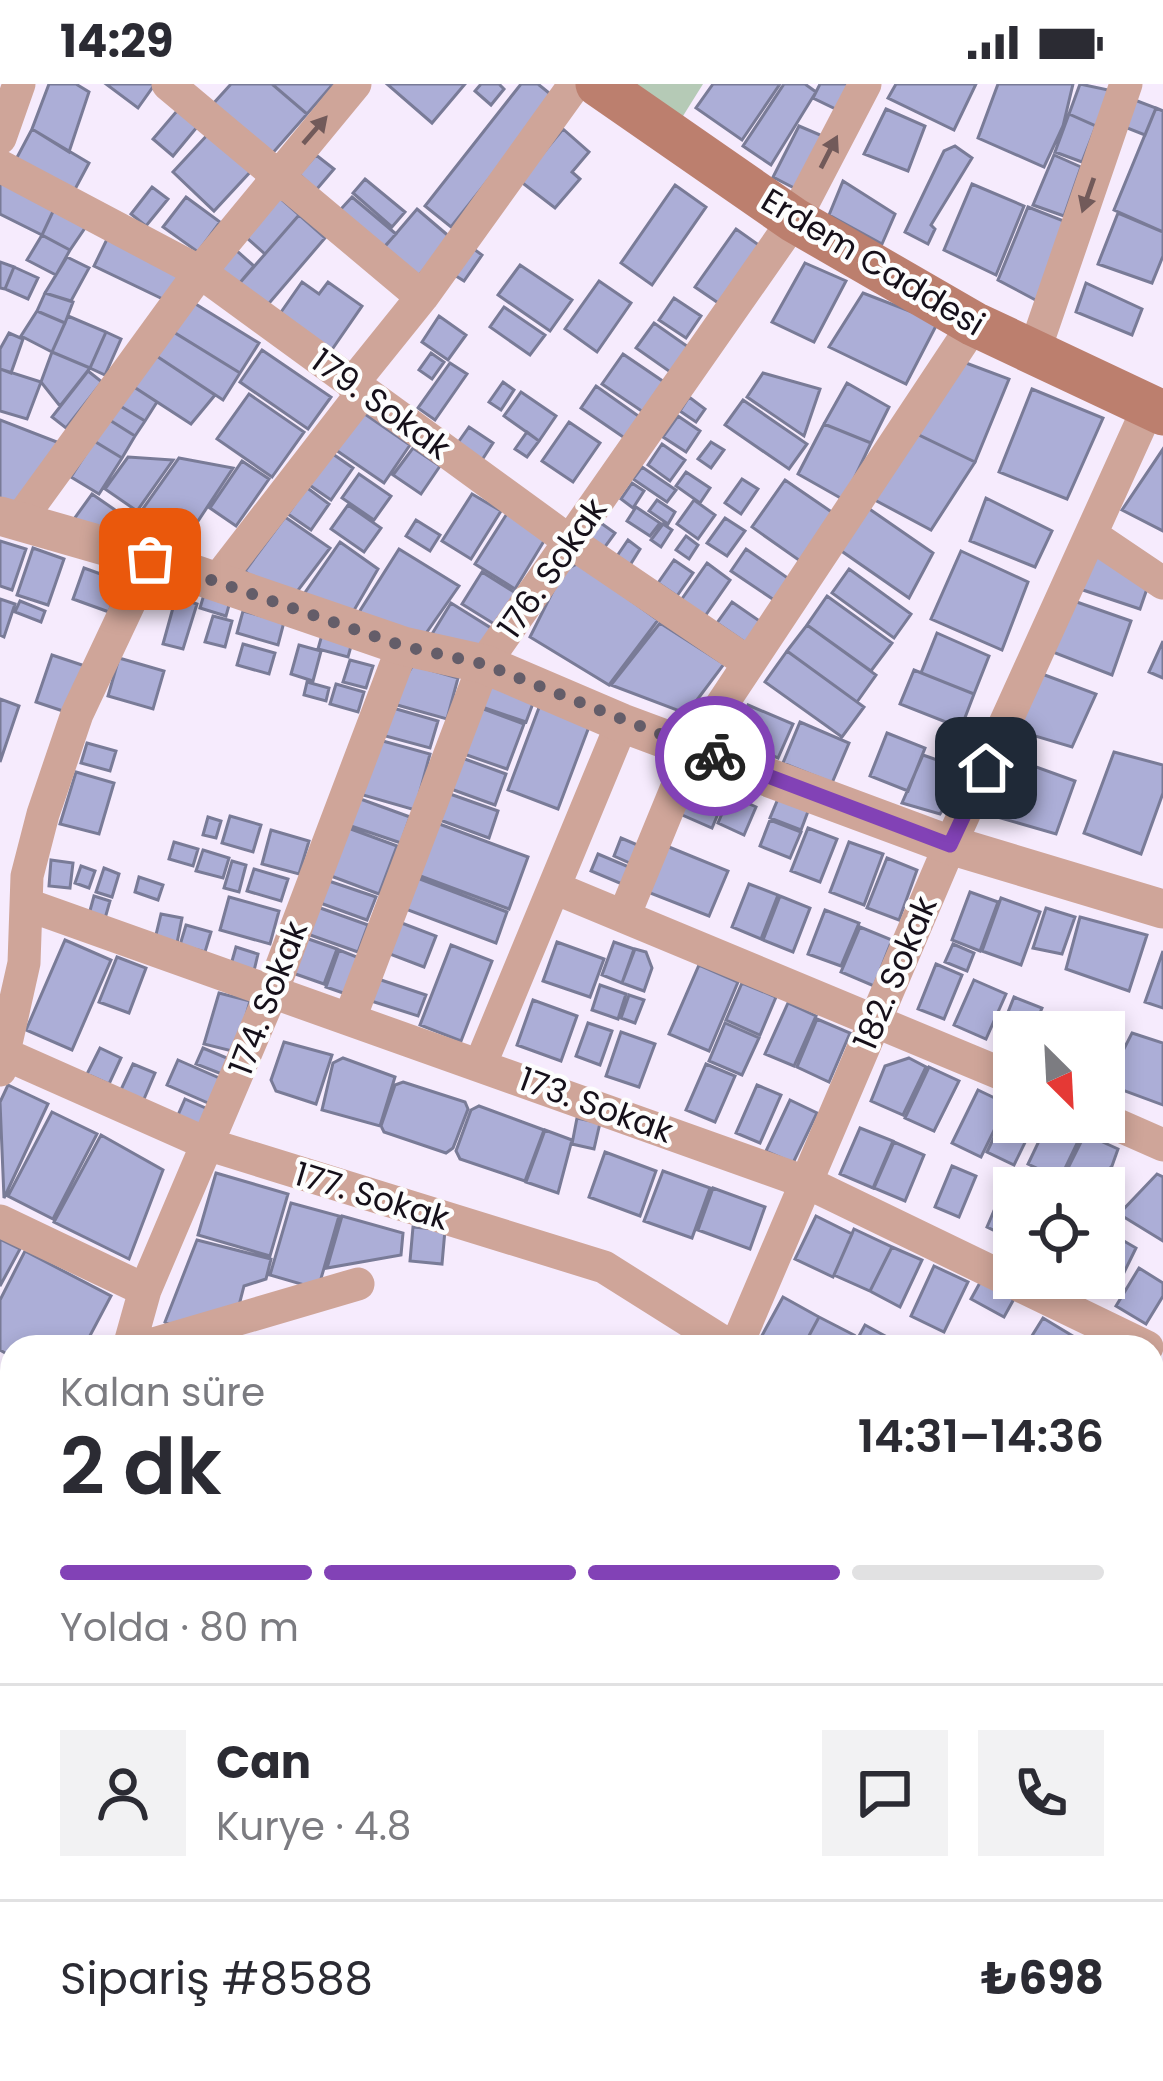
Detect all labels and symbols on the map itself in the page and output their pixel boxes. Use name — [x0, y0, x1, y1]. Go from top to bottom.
one-way arrow — [302, 115, 328, 145]
one-way arrow — [819, 135, 839, 169]
street label: Erdem Caddesi — [752, 177, 994, 347]
one-way arrow — [1078, 177, 1096, 213]
street label: 179. Sokak — [302, 337, 460, 471]
street label: 176. Sokak — [486, 488, 618, 648]
pin — [99, 508, 201, 610]
courier — [655, 696, 775, 816]
pin — [935, 717, 1037, 819]
street label: 182. Sokak — [842, 889, 948, 1057]
street label: 174. Sokak — [217, 914, 319, 1082]
north arrow — [993, 1011, 1125, 1143]
street label: 173. Sokak — [513, 1055, 679, 1155]
street label: 177. Sokak — [289, 1150, 455, 1242]

